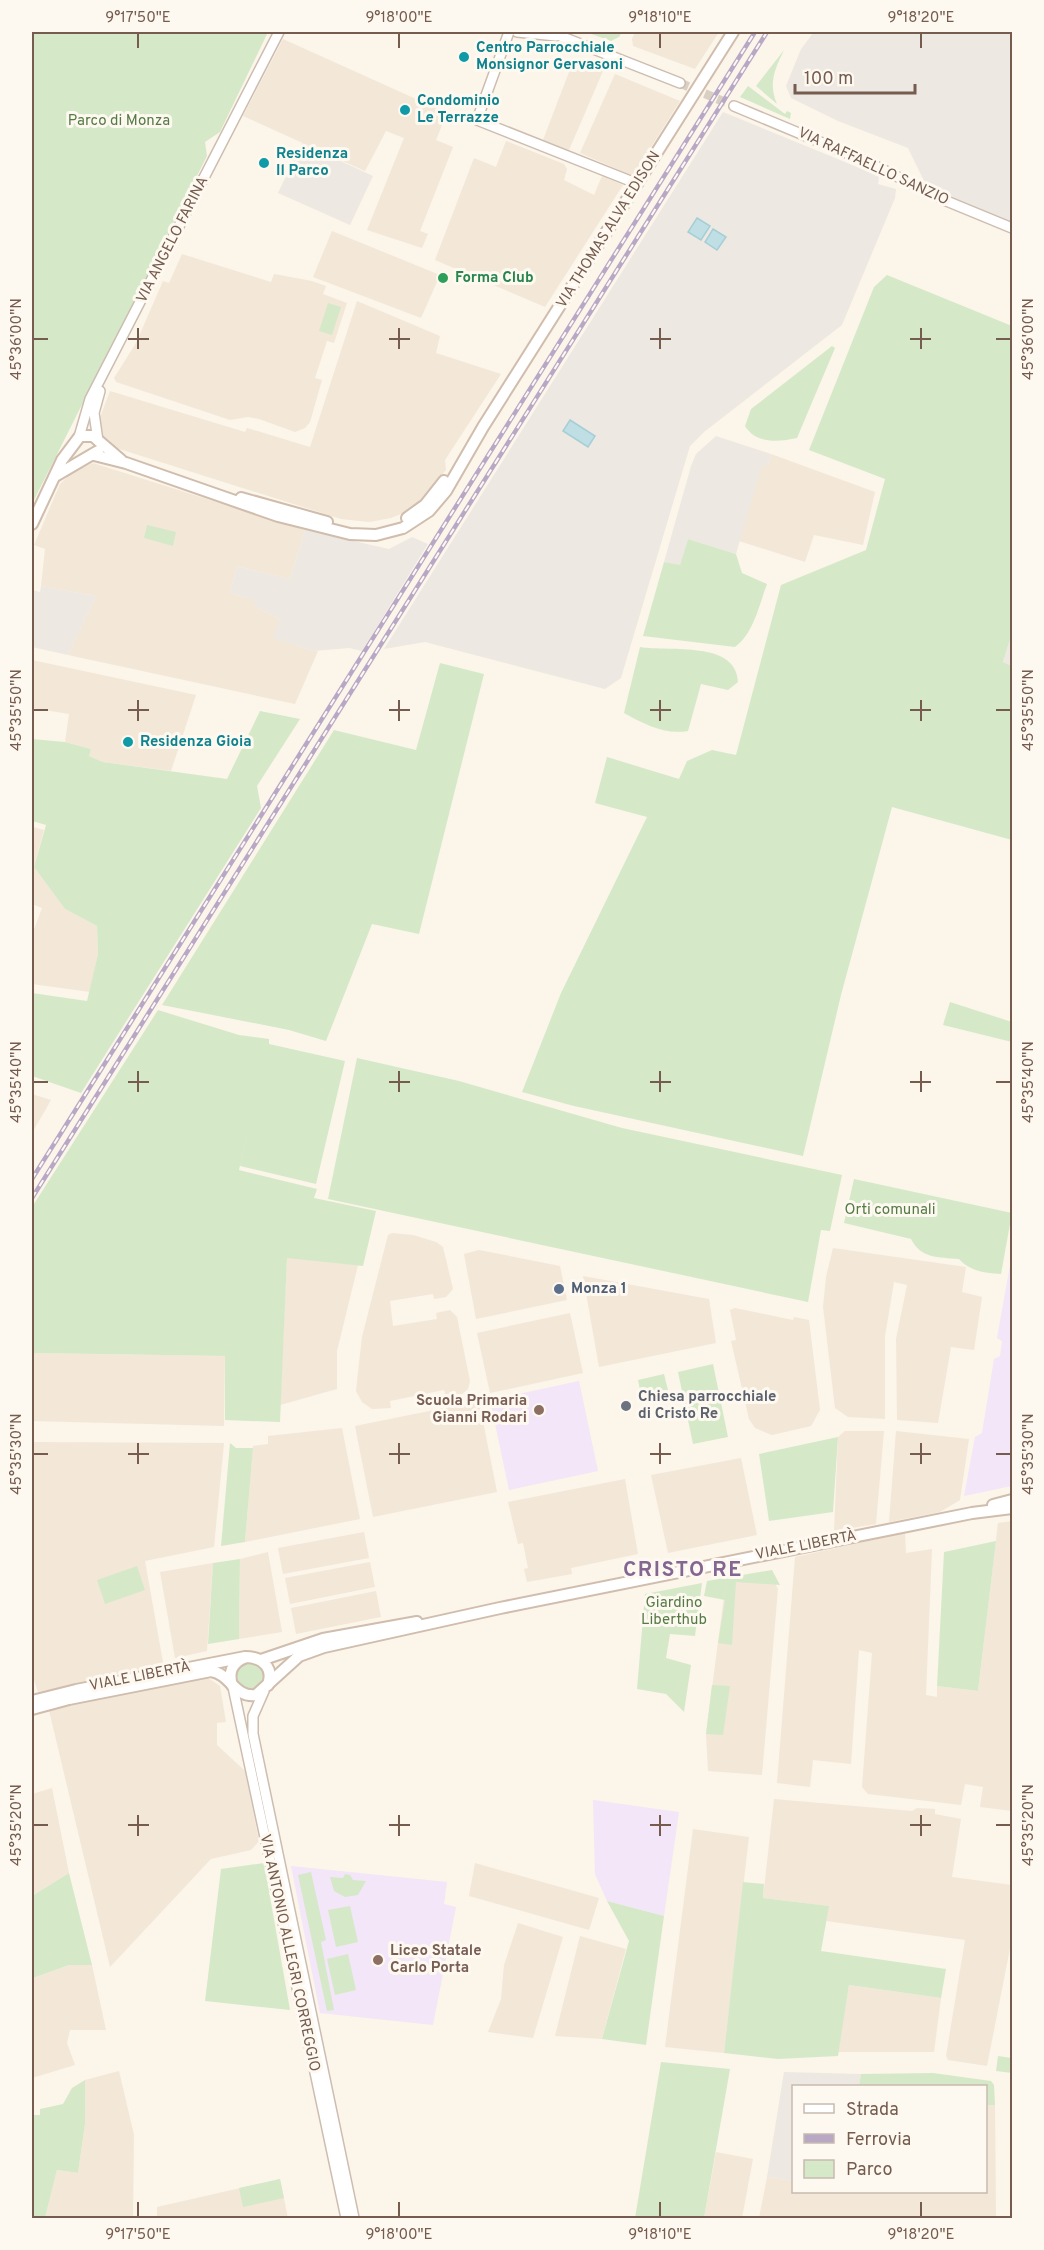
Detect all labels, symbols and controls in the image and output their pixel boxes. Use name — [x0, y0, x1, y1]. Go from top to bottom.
text: 9°17'50"E — [105, 9, 171, 28]
text: 9°18'00"E — [365, 9, 433, 28]
text: 9°18'10"E — [628, 9, 692, 28]
text: 9°18'20"E — [888, 9, 954, 28]
place label: Centro Parrocchiale Monsignor Gervasoni — [476, 39, 623, 75]
marker: Centro Parrocchiale Monsignor Gervasoni — [457, 50, 471, 64]
scale bar — [795, 57, 915, 95]
text: 100 m — [804, 68, 853, 91]
place label: Condominio Le Terrazze — [417, 92, 500, 128]
marker: Condominio Le Terrazze — [398, 103, 412, 117]
park label: Parco di Monza — [68, 112, 170, 131]
street label: VIA RAFFAELLO SANZIO — [794, 124, 952, 210]
place label: Residenza Il Parco — [276, 145, 348, 181]
street label: VIA THOMAS ALVA EDISON — [553, 148, 665, 312]
marker: Residenza Il Parco — [257, 156, 271, 170]
street label: VIA ANGELO FARINA — [133, 173, 213, 307]
place label: Forma Club — [455, 269, 534, 288]
marker: Forma Club — [436, 271, 450, 285]
text: 45°36'00"N — [8, 298, 27, 380]
text: 45°36'00"N — [1020, 298, 1039, 380]
text: 45°35'50"N — [8, 669, 27, 751]
text: 45°35'50"N — [1020, 669, 1039, 751]
place label: Residenza Gioia — [140, 733, 252, 752]
marker: Residenza Gioia — [121, 735, 135, 749]
text: 45°35'40"N — [8, 1041, 27, 1123]
text: 45°35'40"N — [1020, 1041, 1039, 1123]
park label: Orti comunali — [844, 1201, 936, 1220]
place label: Monza 1 — [571, 1280, 627, 1299]
marker: Monza 1 — [552, 1282, 566, 1296]
place label: Chiesa parrocchiale di Cristo Re — [638, 1388, 776, 1424]
place label: Scuola Primaria Gianni Rodari — [416, 1392, 527, 1428]
marker: Chiesa parrocchiale di Cristo Re — [619, 1399, 633, 1413]
marker: Scuola Primaria Gianni Rodari — [532, 1403, 546, 1417]
text: 45°35'30"N — [8, 1413, 27, 1495]
text: 45°35'30"N — [1020, 1413, 1039, 1495]
street label: VIALE LIBERTÀ — [754, 1526, 858, 1565]
district label: CRISTO RE — [623, 1557, 743, 1584]
park label: Giardino Liberthub — [641, 1594, 707, 1630]
street label: VIALE LIBERTÀ — [88, 1657, 192, 1696]
text: 45°35'20"N — [8, 1784, 27, 1866]
text: 45°35'20"N — [1020, 1784, 1039, 1866]
street label: VIA ANTONIO ALLEGRI CORREGGIO — [255, 1833, 323, 2073]
place label: Liceo Statale Carlo Porta — [390, 1942, 482, 1978]
marker: Liceo Statale Carlo Porta — [371, 1953, 385, 1967]
legend — [792, 2085, 987, 2193]
text: Strada — [846, 2099, 899, 2122]
text: Ferrovia — [846, 2129, 911, 2152]
text: Parco — [846, 2159, 892, 2182]
text: 9°17'50"E — [105, 2226, 171, 2245]
text: 9°18'00"E — [365, 2226, 433, 2245]
text: 9°18'10"E — [628, 2226, 692, 2245]
text: 9°18'20"E — [888, 2226, 954, 2245]

